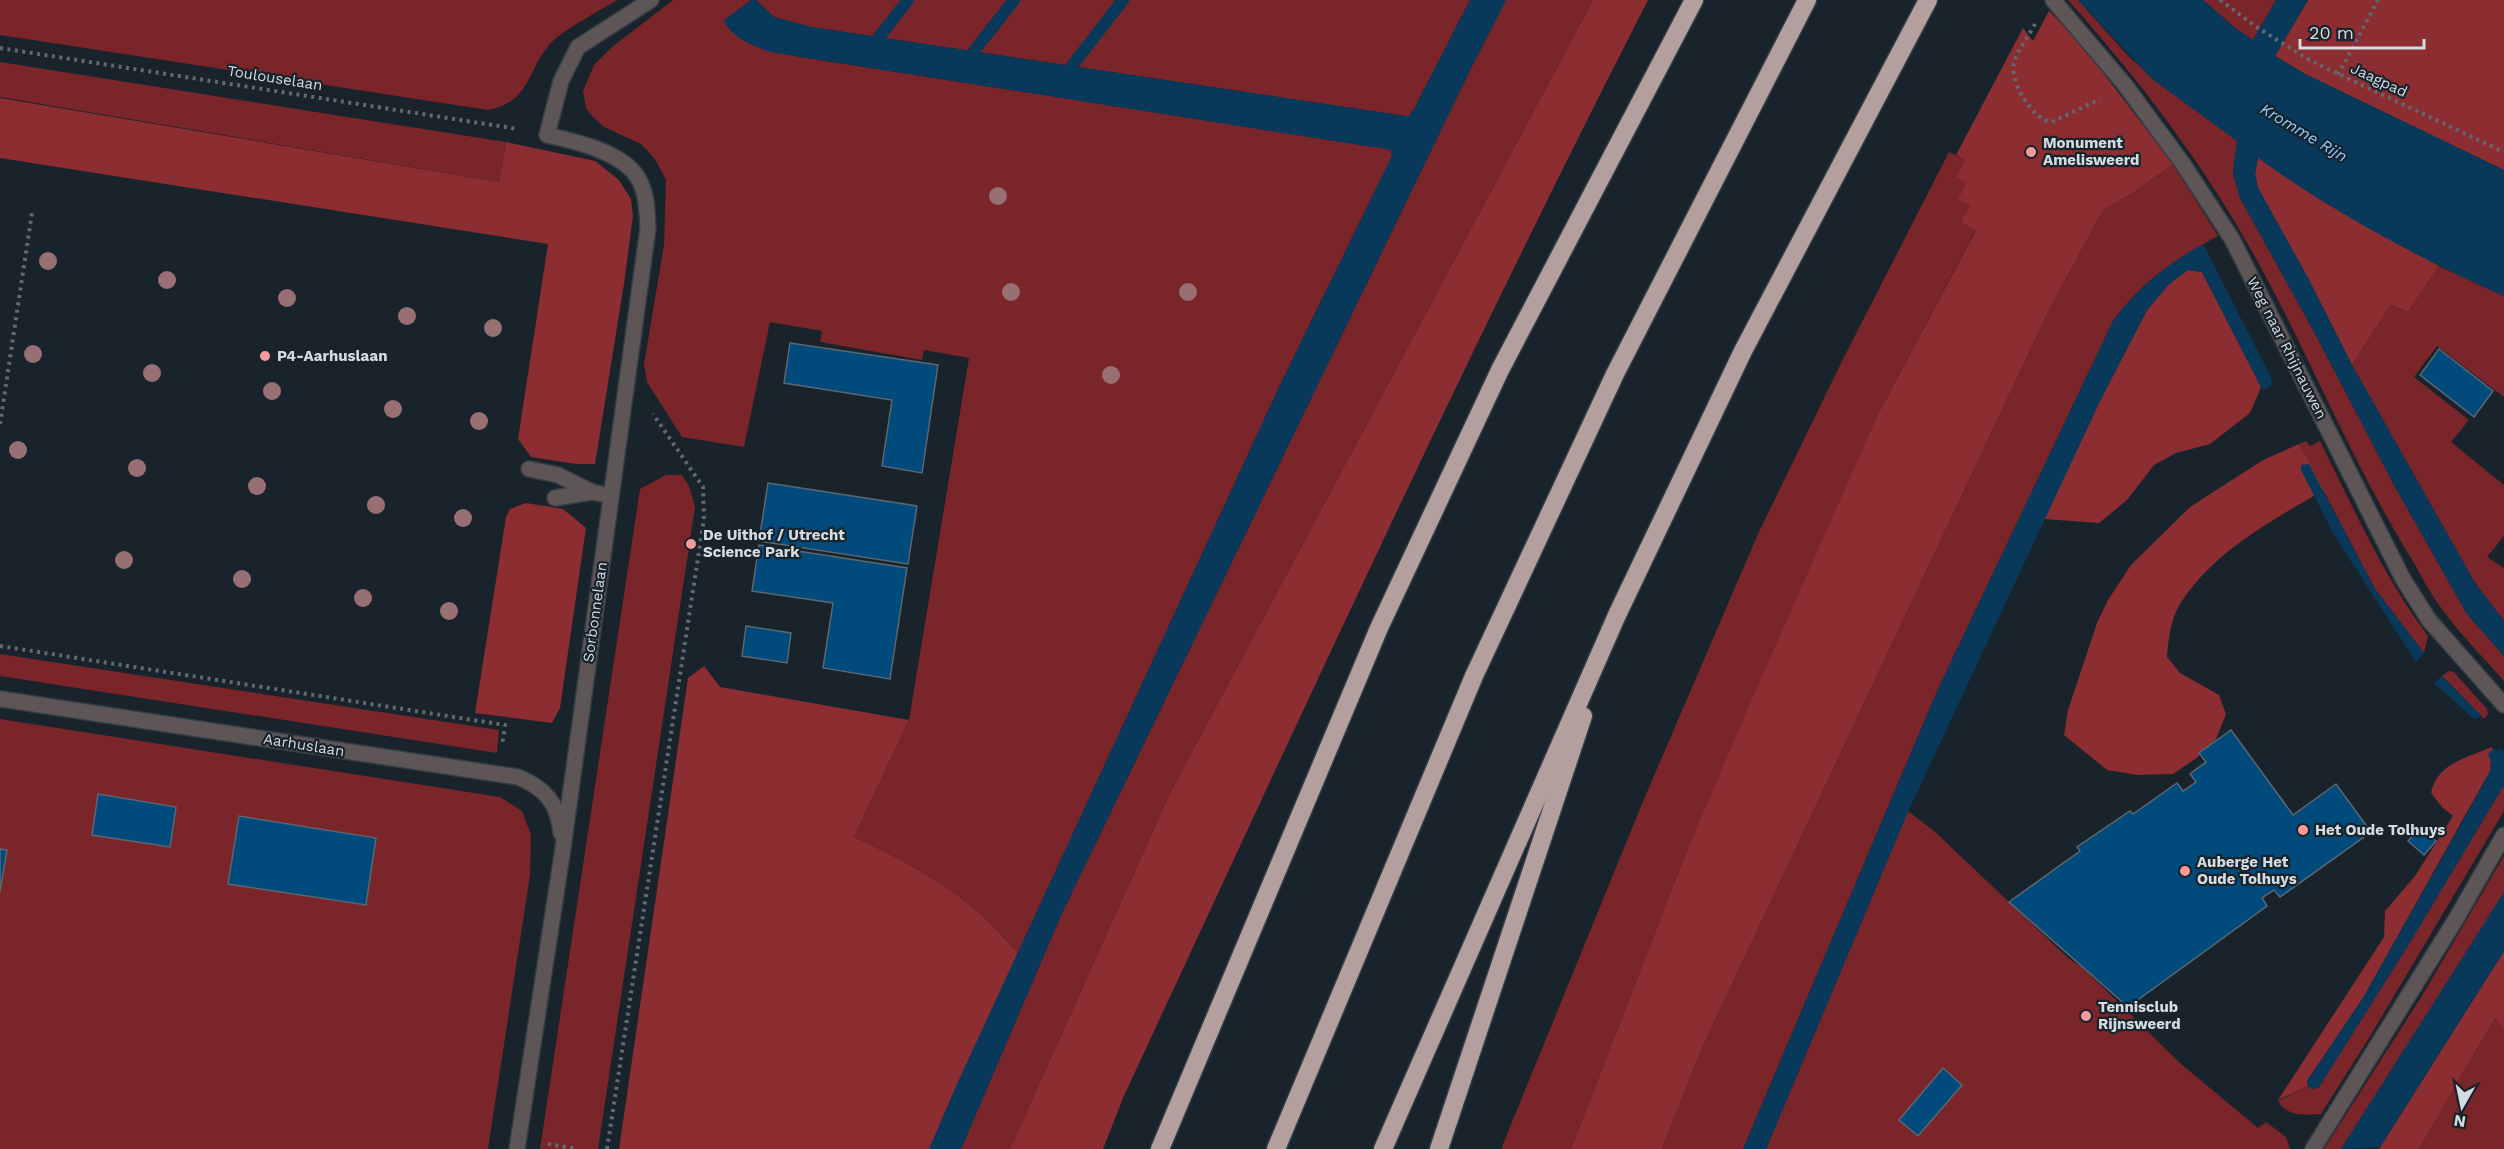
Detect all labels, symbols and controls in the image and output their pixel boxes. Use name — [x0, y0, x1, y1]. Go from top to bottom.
scale bar — [2300, 12, 2424, 50]
text: 20 m — [2309, 22, 2354, 43]
street label: Jaagpad — [2348, 59, 2410, 101]
street label: Toulouselaan — [226, 62, 324, 94]
water label: Kromme Rijn — [2257, 99, 2351, 166]
place label: Monument Amelisweerd — [2043, 134, 2139, 169]
marker: Monument Amelisweerd — [2024, 145, 2038, 159]
street label: Weg naar Rhijnauwen — [2243, 274, 2331, 422]
place label: P4-Aarhuslaan — [277, 347, 387, 365]
marker: P4-Aarhuslaan — [258, 349, 272, 363]
place label: De Uithof / Utrecht Science Park — [703, 526, 845, 561]
marker: De Uithof / Utrecht Science Park — [684, 537, 698, 551]
street label: Sorbonnelaan — [579, 561, 611, 663]
street label: Aarhuslaan — [262, 730, 346, 760]
place label: Het Oude Tolhuys — [2315, 821, 2445, 839]
marker: Het Oude Tolhuys — [2296, 823, 2310, 837]
place label: Auberge Het Oude Tolhuys — [2197, 853, 2297, 888]
marker: Auberge Het Oude Tolhuys — [2178, 864, 2192, 878]
place label: Tennisclub Rijnsweerd — [2098, 998, 2181, 1033]
marker: Tennisclub Rijnsweerd — [2079, 1009, 2093, 1023]
north arrow — [2432, 1077, 2492, 1137]
text: N — [2452, 1111, 2467, 1132]

